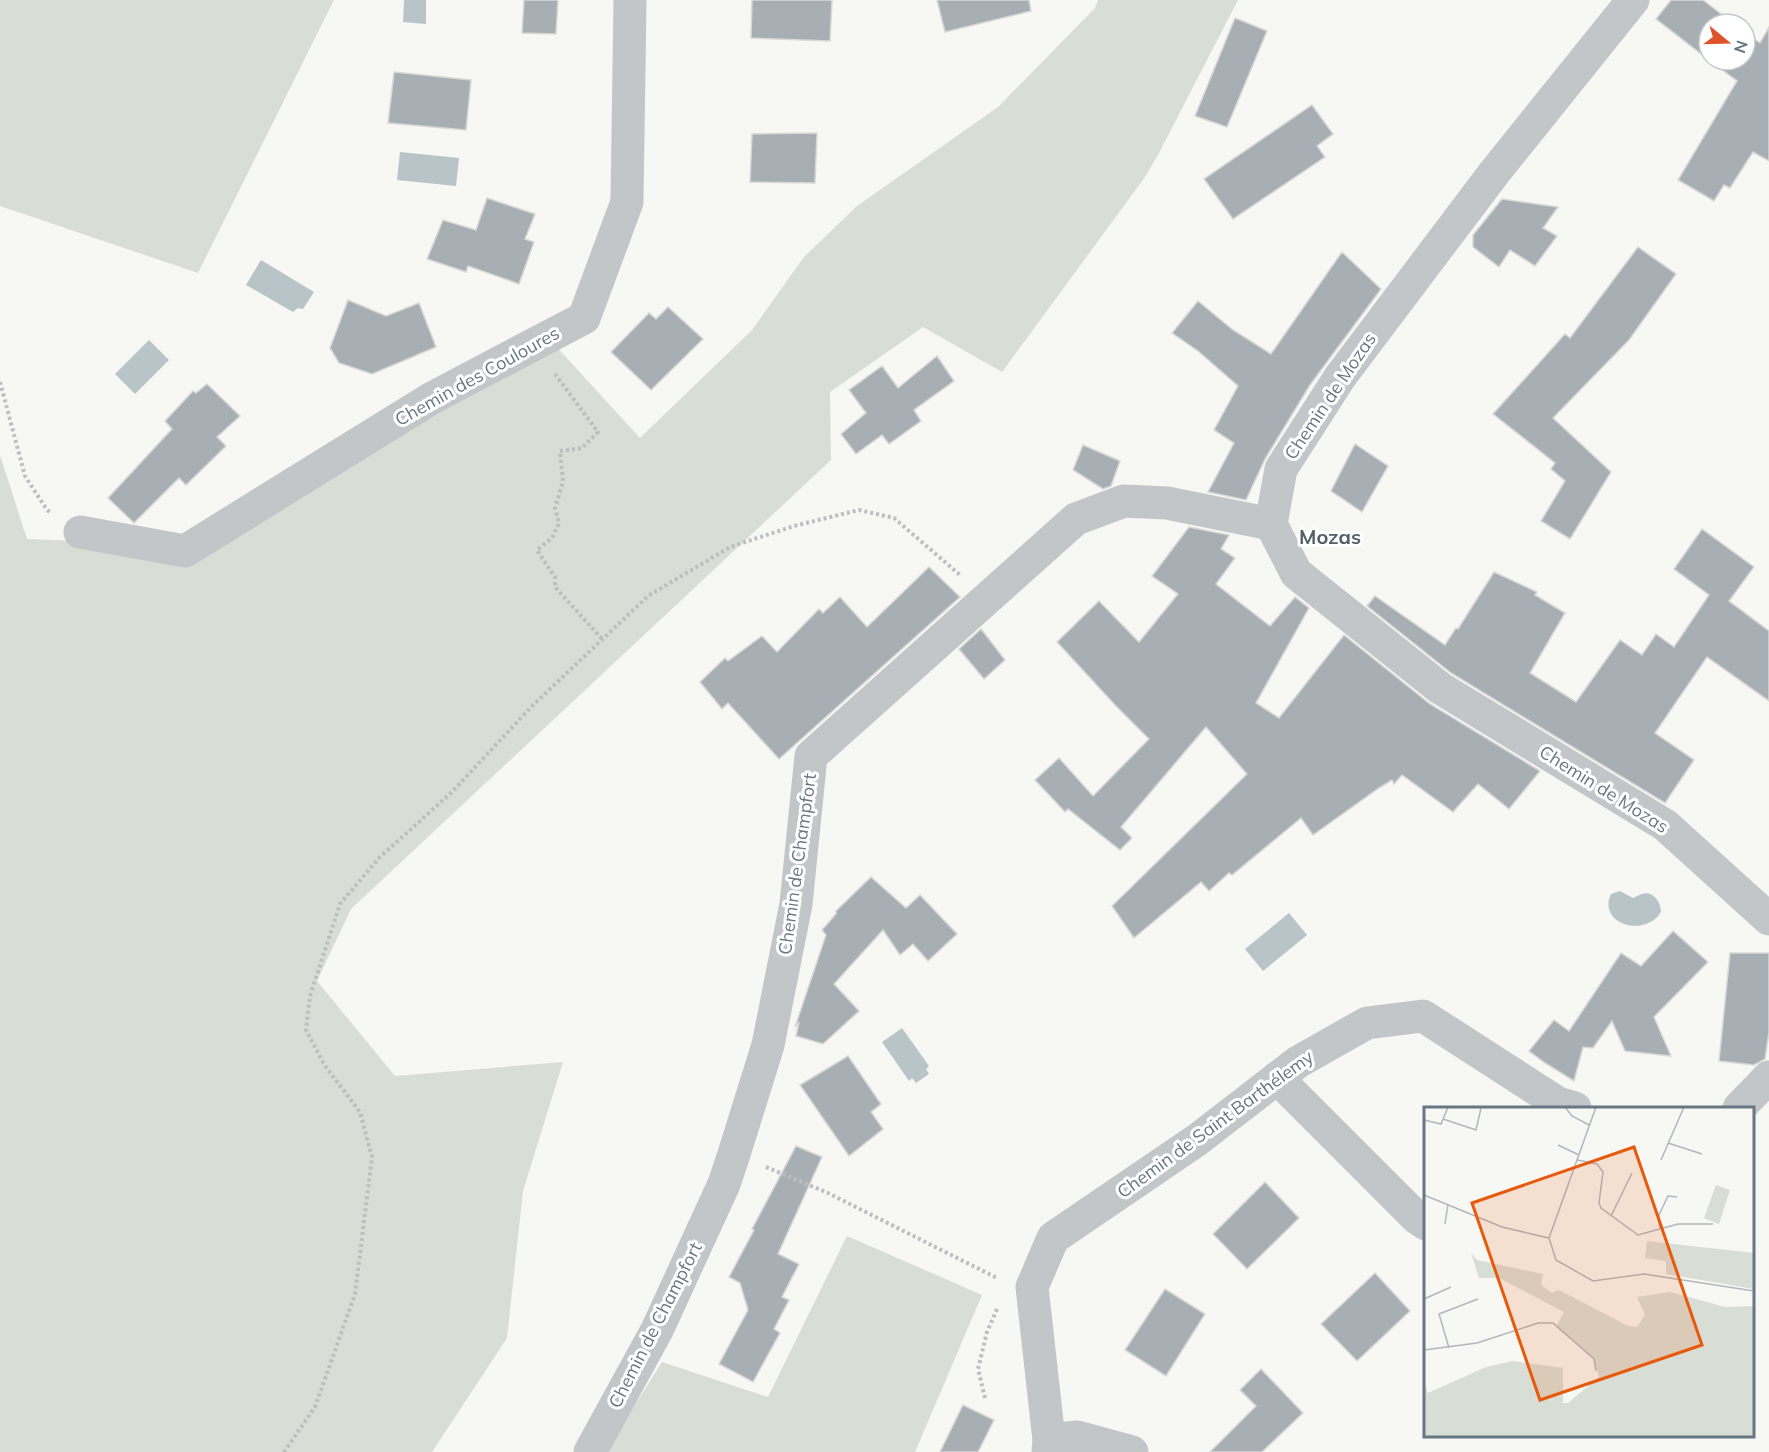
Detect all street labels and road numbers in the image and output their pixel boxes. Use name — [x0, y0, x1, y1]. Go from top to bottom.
street label: Chemin des Couloures — [391, 321, 563, 431]
street label: Chemin de Mozas — [1279, 328, 1381, 464]
street label: Chemin de Mozas — [1535, 740, 1673, 838]
street label: Chemin de Champfort — [773, 772, 821, 956]
street label: Chemin de Saint Barthélemy — [1112, 1045, 1318, 1203]
street label: Chemin de Champfort — [603, 1238, 707, 1412]

